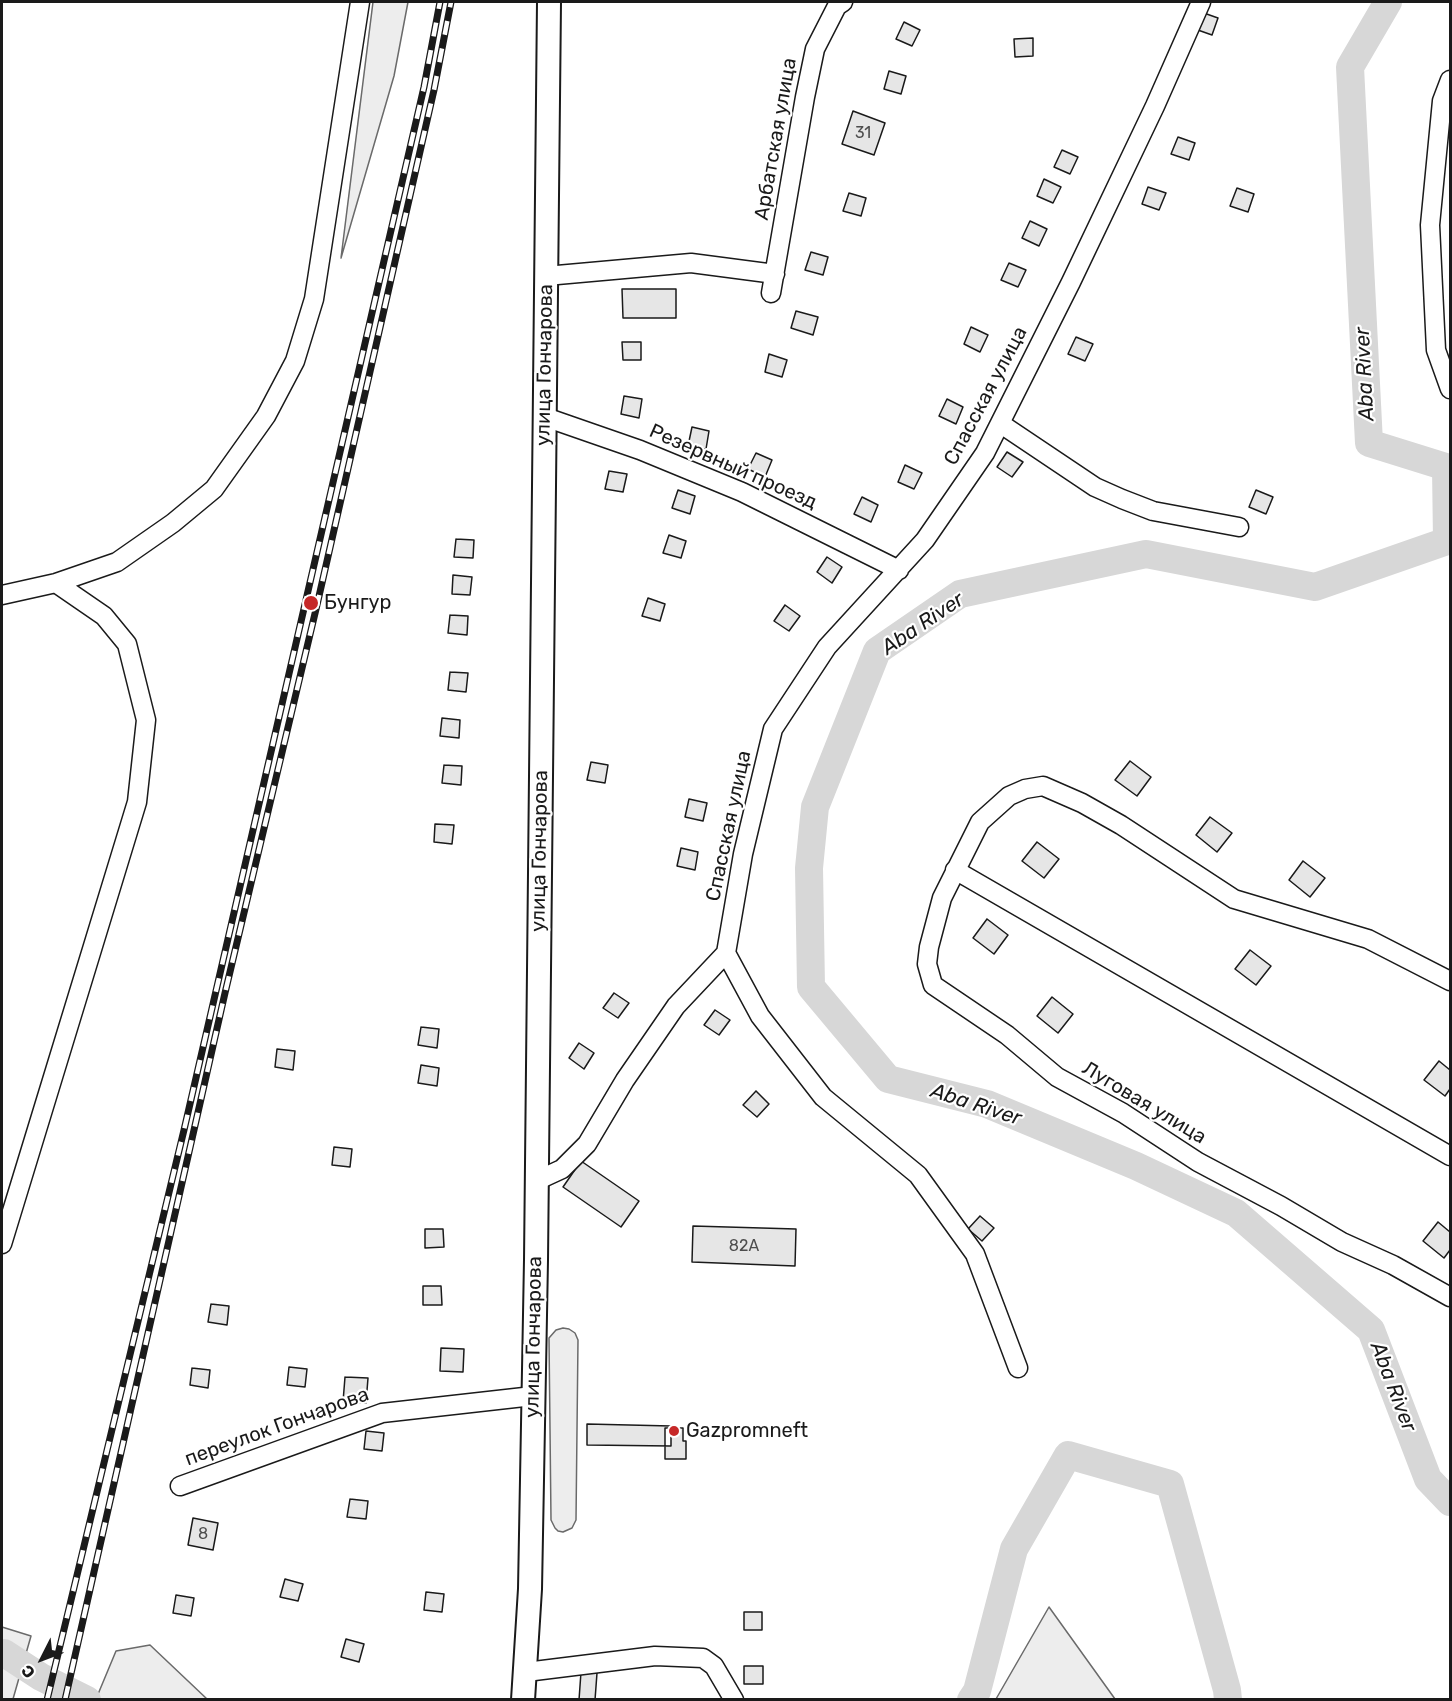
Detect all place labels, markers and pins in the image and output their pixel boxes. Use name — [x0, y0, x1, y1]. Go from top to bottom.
place label: Бунгур — [324, 591, 391, 615]
marker: Бунгур — [302, 594, 320, 612]
place label: Gazpromneft — [686, 1419, 808, 1443]
marker: Gazpromneft — [667, 1424, 681, 1438]

